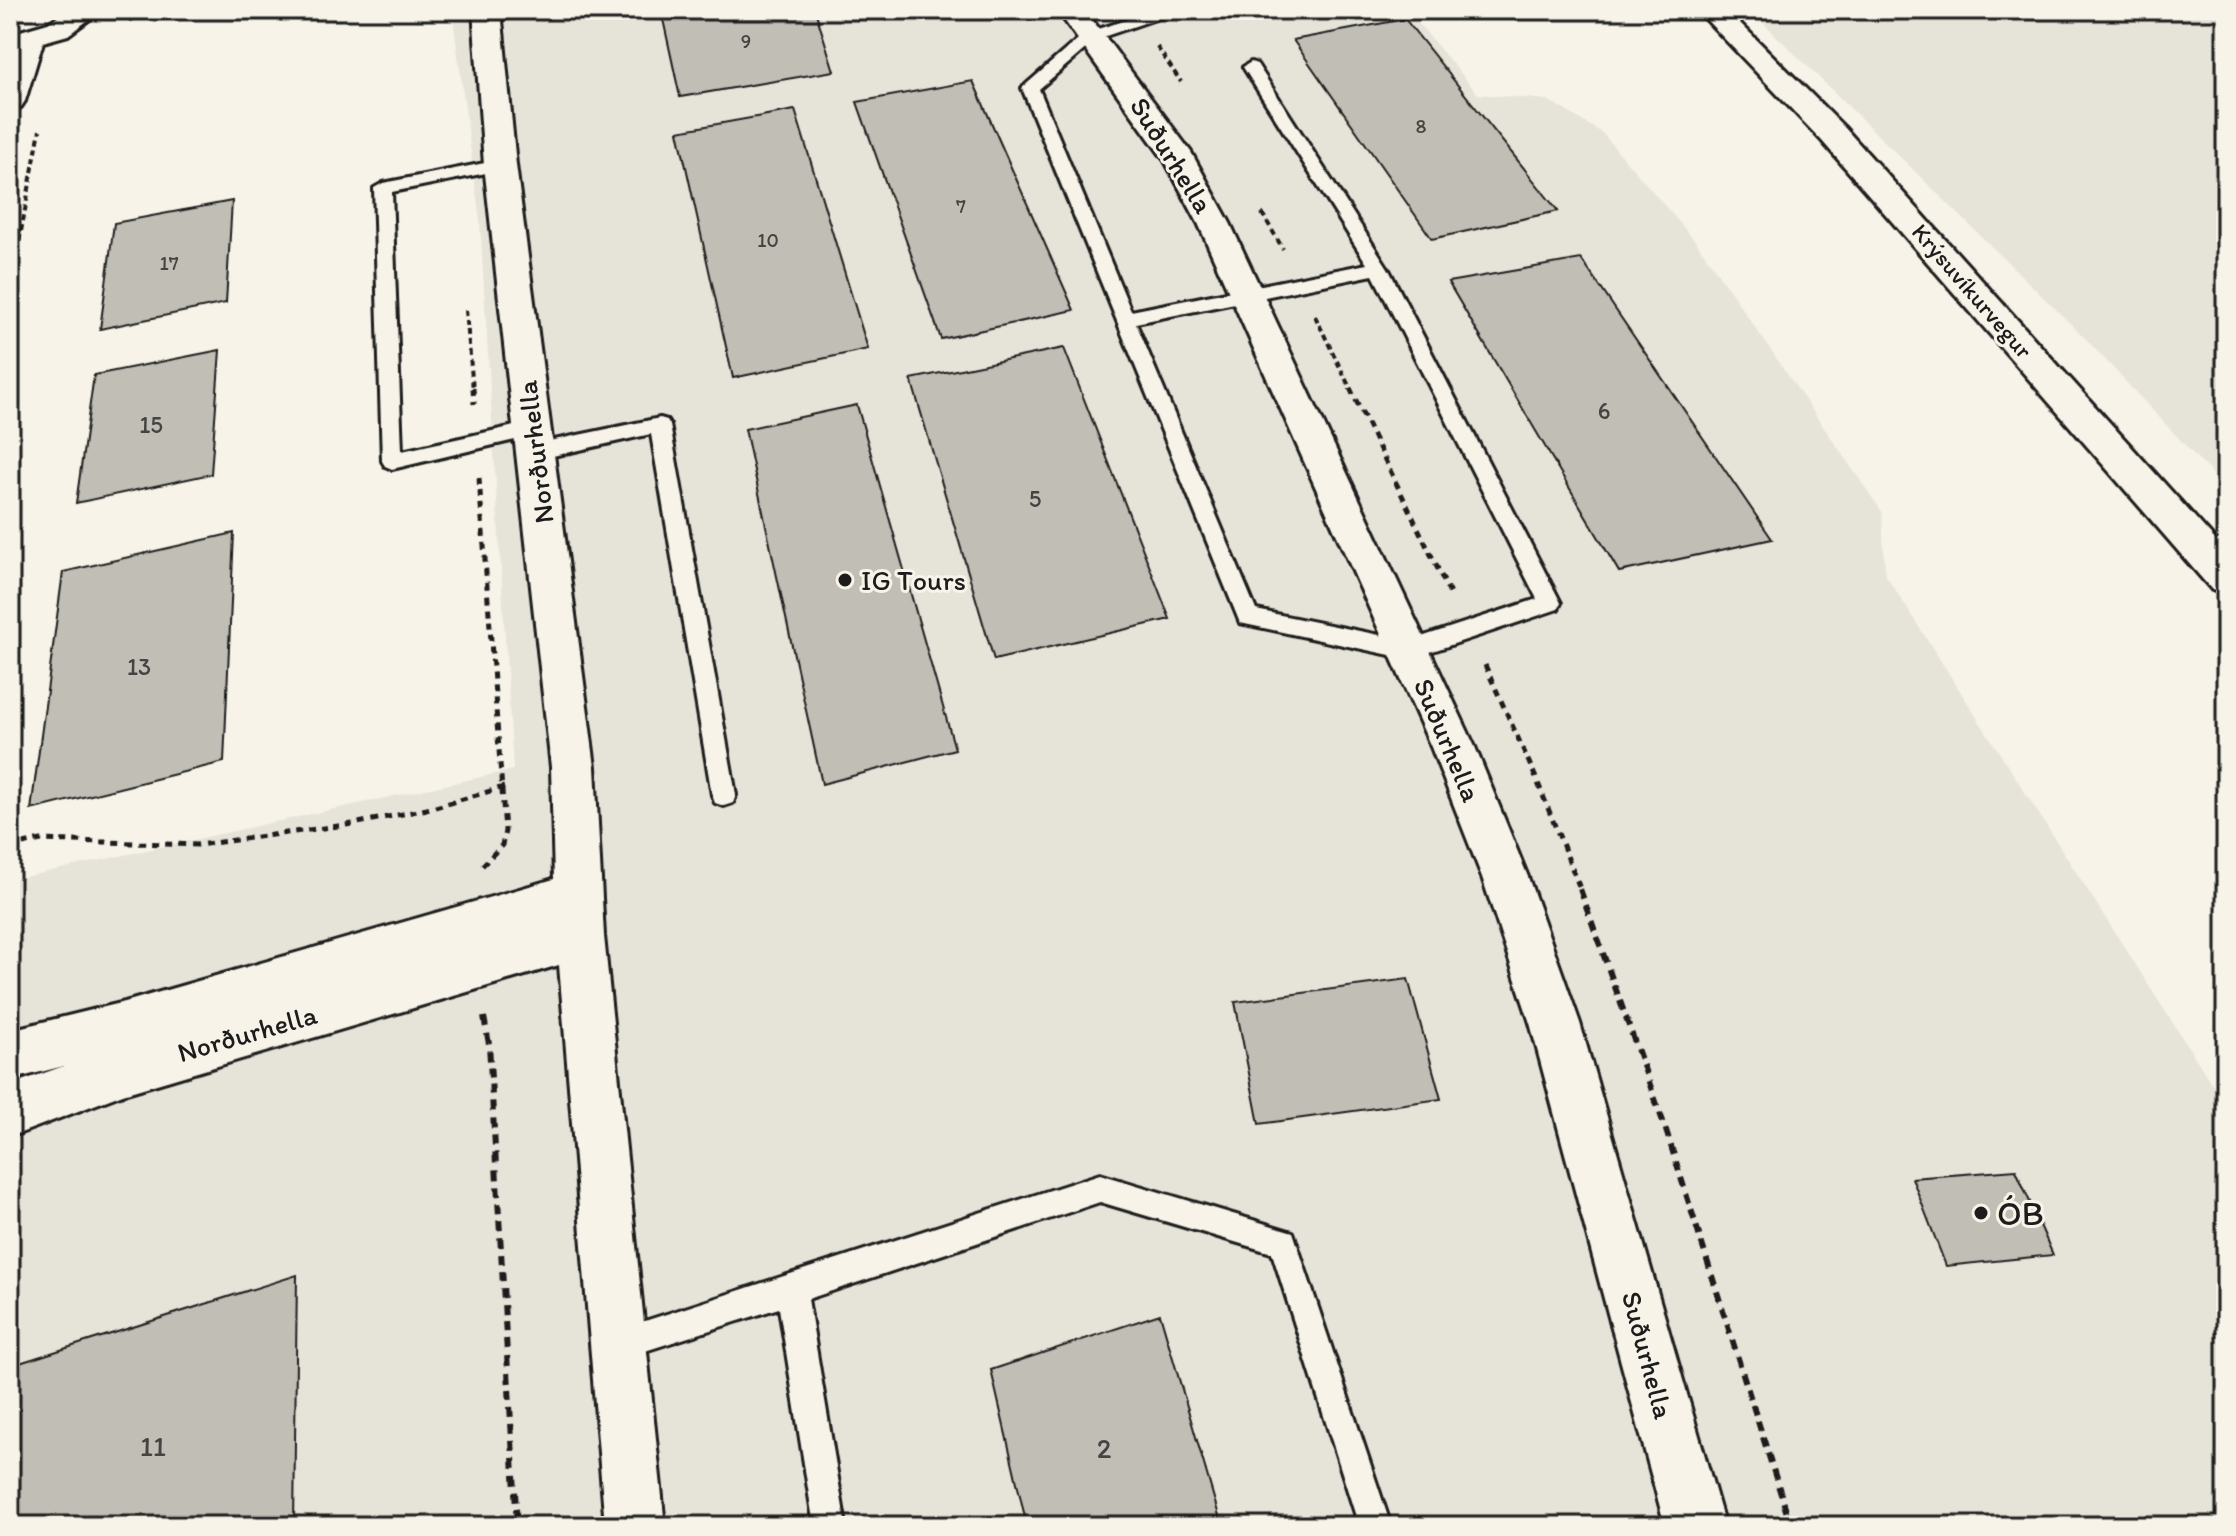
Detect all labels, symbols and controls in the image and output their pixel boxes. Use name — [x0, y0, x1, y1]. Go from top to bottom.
house number: 9 — [741, 29, 751, 53]
street label: Suðurhella — [1123, 91, 1221, 220]
house number: 8 — [1416, 114, 1427, 138]
house number: 7 — [956, 194, 966, 218]
street label: Krýsuvíkurvegur — [1906, 217, 2039, 364]
house number: 10 — [757, 228, 779, 252]
house number: 17 — [159, 251, 179, 275]
street label: Norðurhella — [509, 378, 561, 525]
house number: 6 — [1598, 396, 1610, 425]
house number: 15 — [139, 410, 163, 439]
house number: 5 — [1029, 484, 1041, 513]
place label: IG Tours — [861, 563, 966, 597]
marker: IG Tours — [836, 571, 854, 589]
house number: 13 — [127, 652, 151, 681]
street label: Suðurhella — [1407, 673, 1489, 807]
street label: Norðurhella — [173, 997, 321, 1069]
place label: ÓB — [1997, 1193, 2044, 1234]
marker: ÓB — [1972, 1204, 1990, 1222]
street label: Suðurhella — [1615, 1288, 1681, 1423]
house number: 11 — [140, 1429, 166, 1463]
house number: 2 — [1097, 1431, 1112, 1465]

